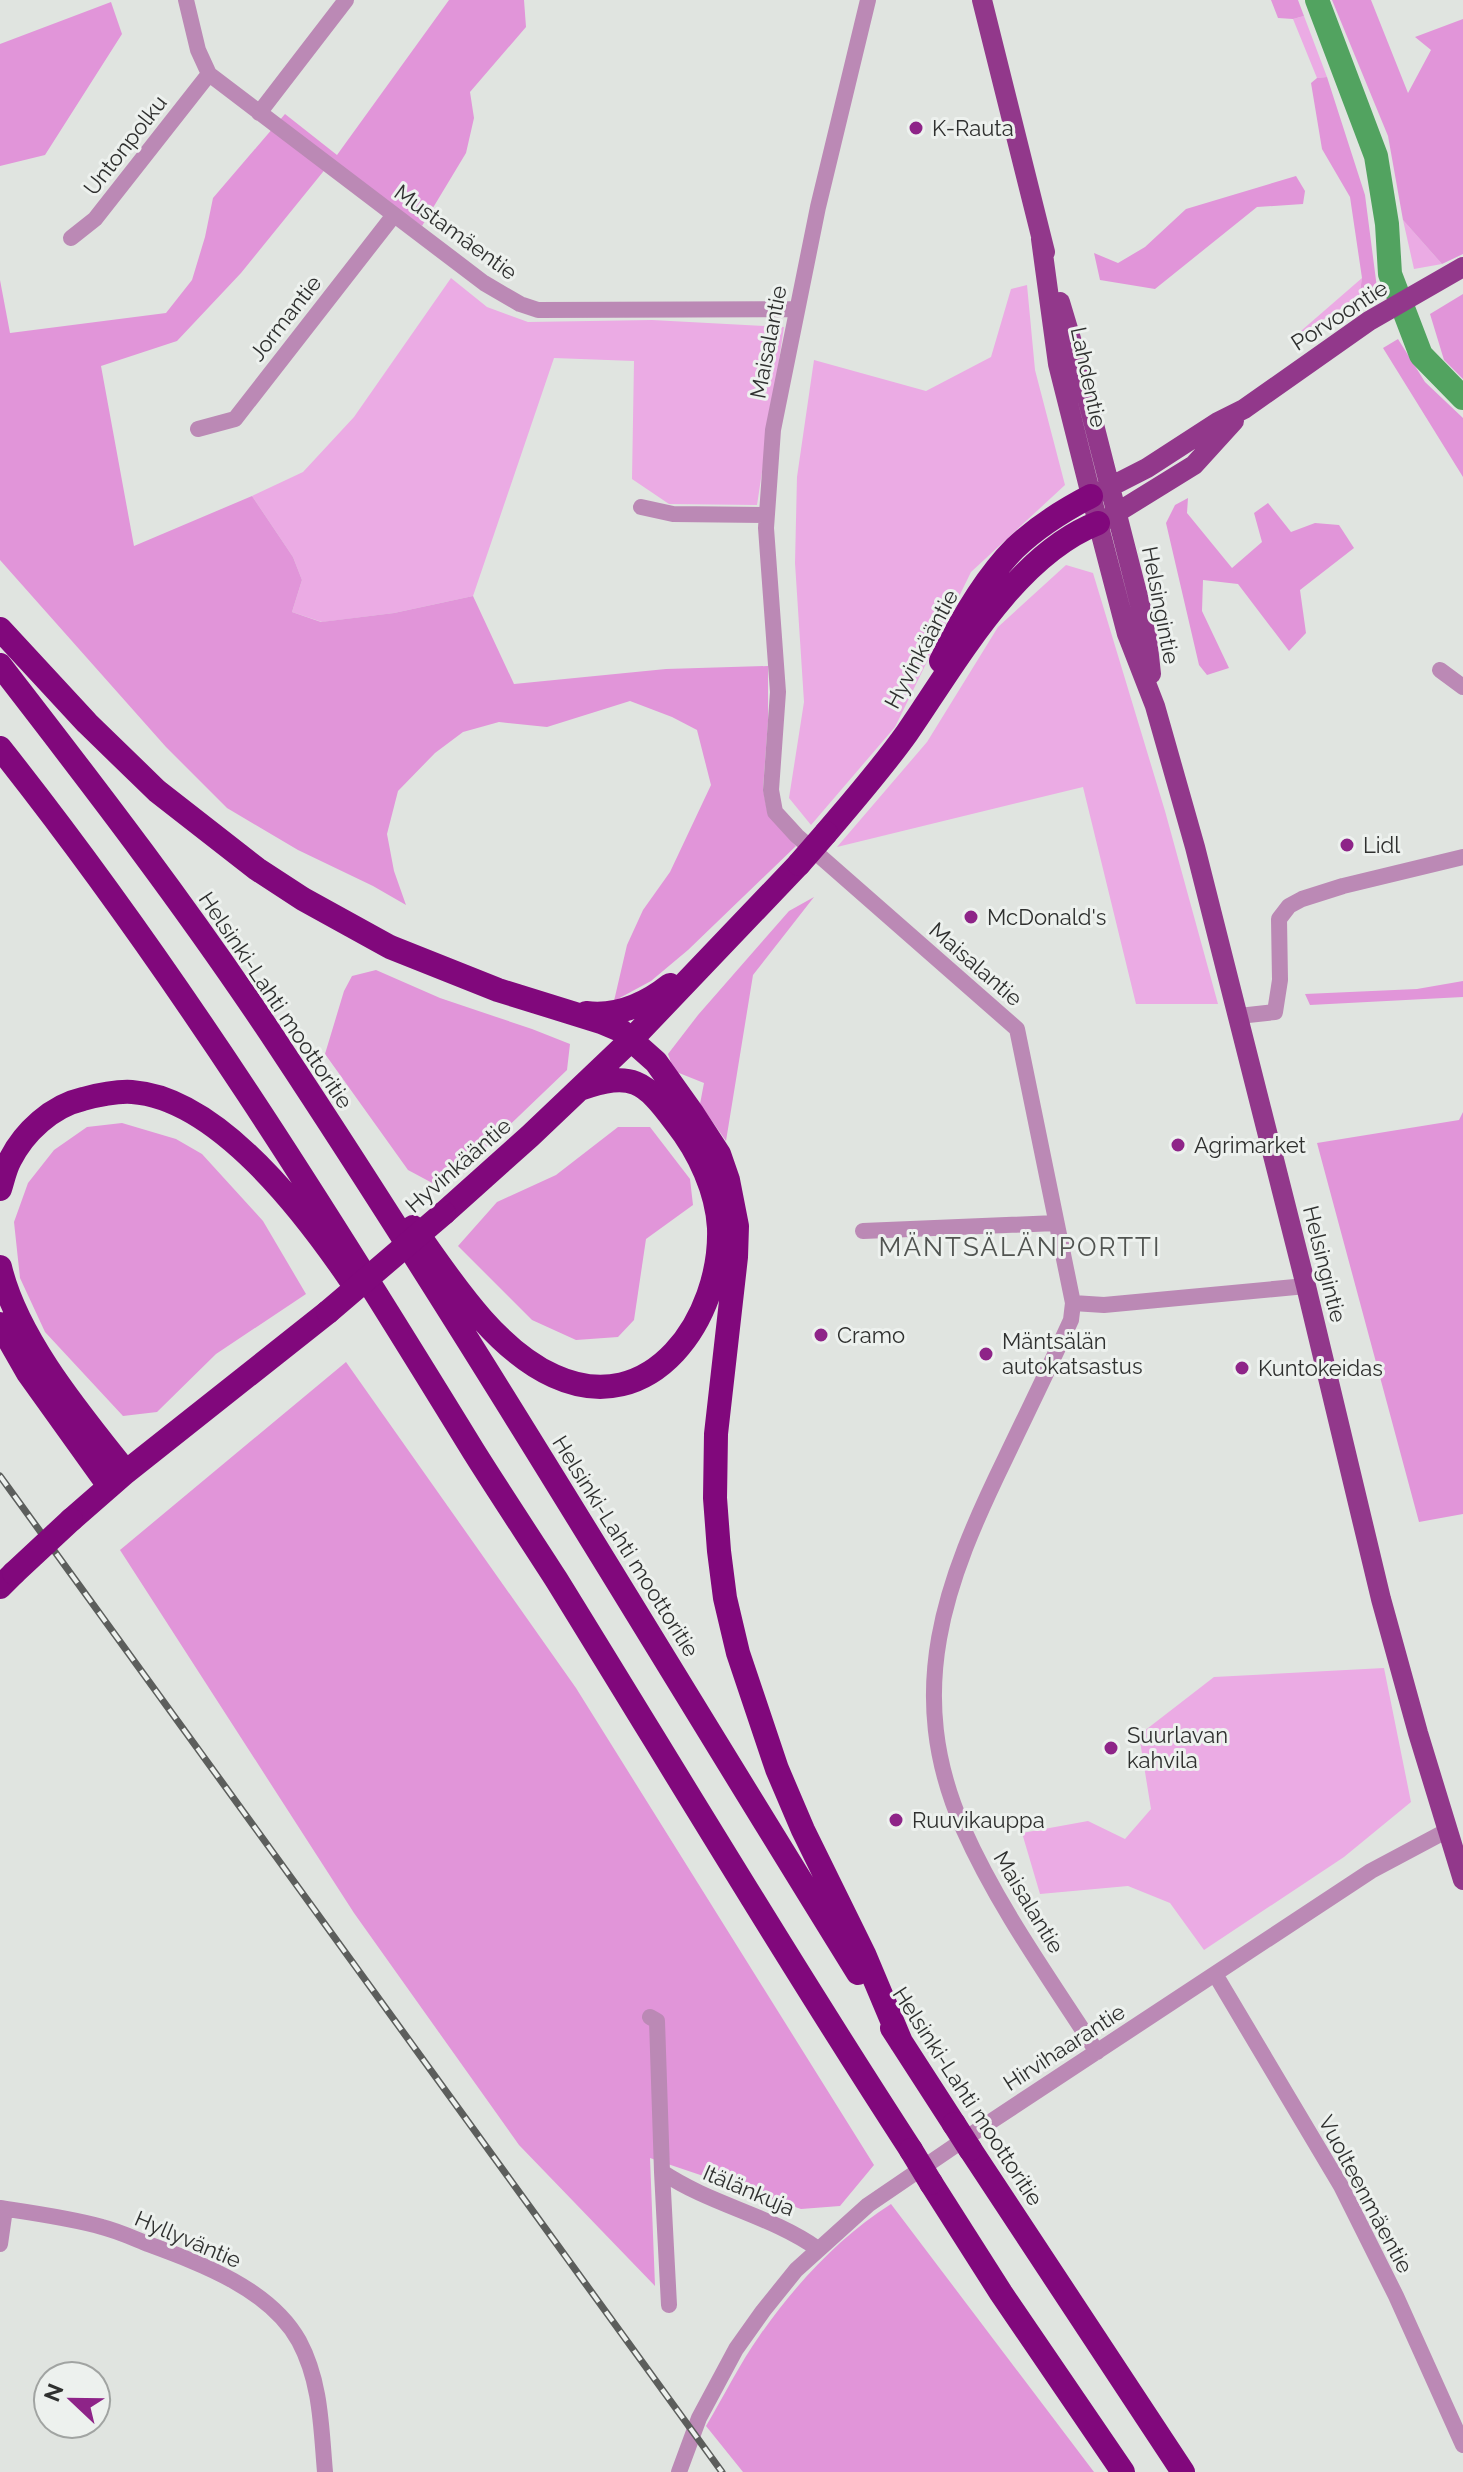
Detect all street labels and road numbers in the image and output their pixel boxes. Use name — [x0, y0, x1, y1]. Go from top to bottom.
street label: Untonpolku — [78, 90, 172, 200]
street label: Mustamäentie — [390, 179, 522, 285]
street label: Jormantie — [244, 270, 326, 366]
street label: Porvoontie — [1286, 274, 1392, 356]
street label: Maisalantie — [744, 283, 792, 401]
street label: Lahdentie — [1066, 324, 1112, 430]
street label: Helsingintie — [1137, 544, 1185, 666]
street label: Hyvinkääntie — [879, 585, 963, 713]
street label: Helsinki-Lahti moottoritie — [194, 887, 358, 1113]
street label: Maisalantie — [924, 917, 1028, 1011]
street label: Hyvinkääntie — [400, 1112, 516, 1218]
street label: Helsingintie — [1298, 1203, 1352, 1325]
street label: Helsinki-Lahti moottoritie — [547, 1431, 705, 1661]
street label: Maisalantie — [988, 1846, 1070, 1958]
street label: Helsinki-Lahti moottoritie — [887, 1982, 1049, 2210]
street label: Hirvihaarantie — [998, 1998, 1130, 2096]
street label: Vuolteenmäentie — [1313, 2111, 1419, 2277]
street label: Itälänkuja — [699, 2159, 799, 2221]
street label: Hyllyväntie — [131, 2205, 245, 2273]

